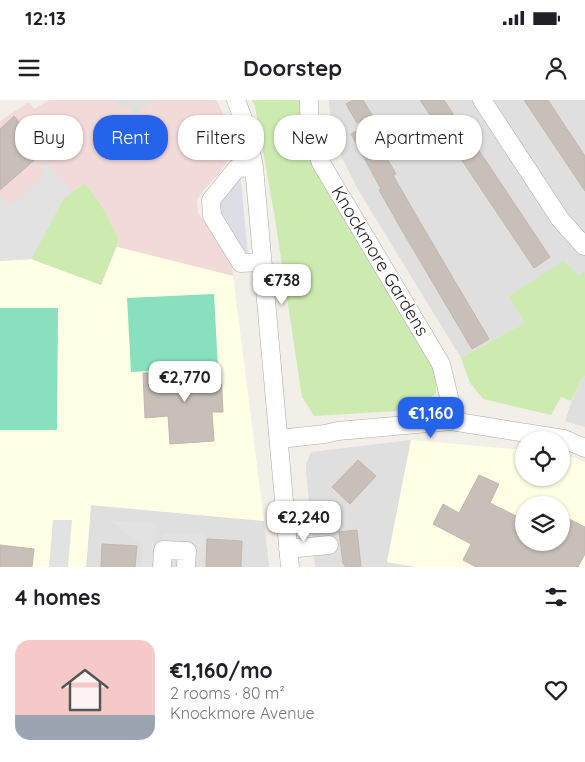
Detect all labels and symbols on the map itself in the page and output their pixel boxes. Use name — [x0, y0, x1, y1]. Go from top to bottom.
street label: Knockmore Gardens — [326, 181, 434, 340]
pin: €738 — [252, 264, 312, 306]
pin: €2,770 — [144, 360, 226, 403]
pin: €1,160 — [390, 396, 472, 439]
pin: €2,240 — [263, 500, 345, 543]

